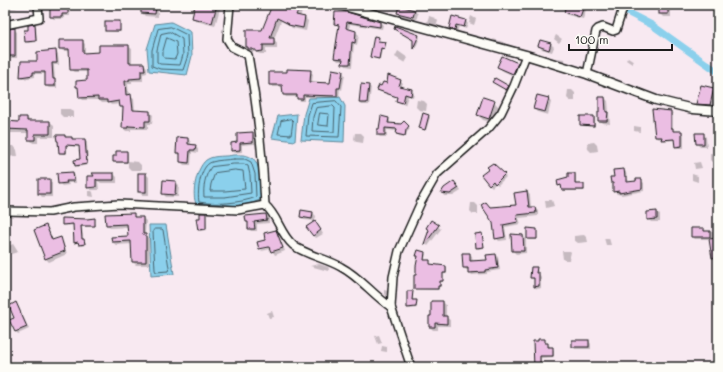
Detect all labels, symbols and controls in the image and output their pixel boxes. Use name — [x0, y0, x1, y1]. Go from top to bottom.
scale bar — [569, 26, 672, 52]
text: 100 m — [575, 31, 609, 47]

